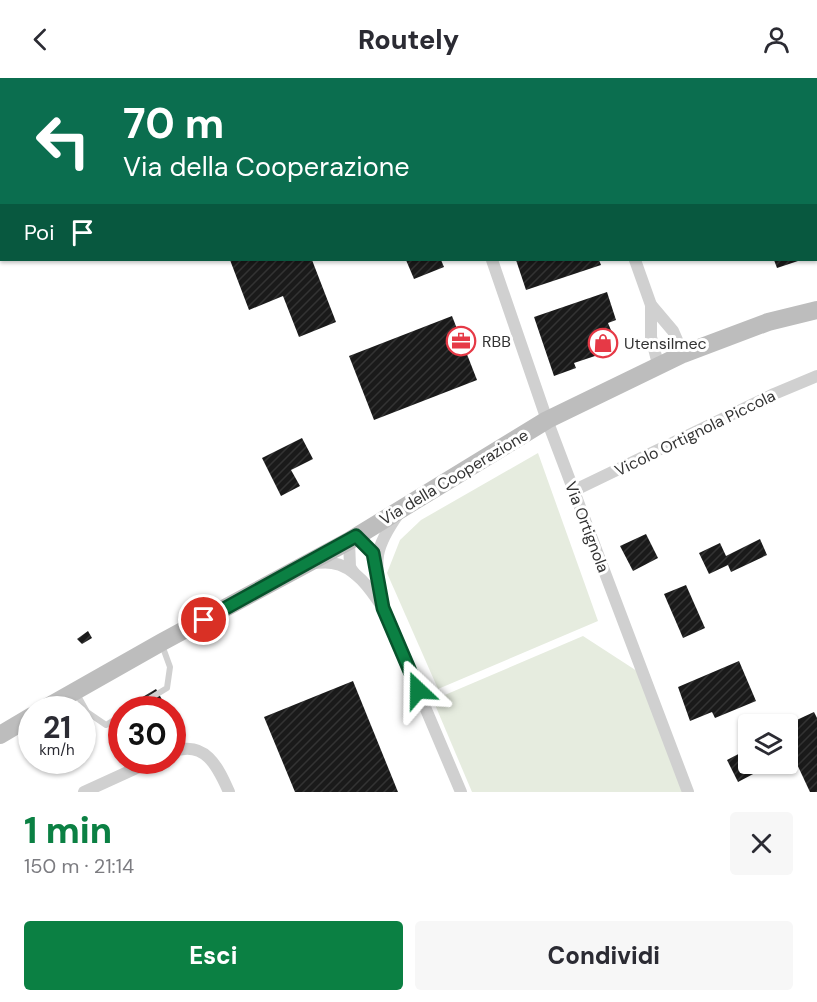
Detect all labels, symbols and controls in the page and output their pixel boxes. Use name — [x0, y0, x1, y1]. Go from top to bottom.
text: Routely — [358, 22, 459, 57]
icon: back — [24, 23, 57, 56]
icon: person — [760, 23, 793, 56]
text: 70 m — [123, 96, 224, 151]
icon: left — [24, 102, 102, 180]
text: Via della Cooperazione — [123, 149, 410, 184]
icon: arrive — [66, 216, 99, 249]
text: Poi — [24, 218, 54, 247]
office icon: RBB — [445, 325, 477, 357]
shop icon: Utensilmec — [587, 327, 619, 359]
place label: RBB — [482, 331, 511, 352]
place label: Utensilmec — [624, 333, 707, 354]
street label: Vicolo Ortignola Piccola — [611, 385, 779, 481]
street label: Via della Cooperazione — [376, 424, 532, 530]
street label: Via Ortignola — [560, 479, 614, 575]
pin — [178, 594, 229, 645]
icon: arrive — [187, 603, 220, 636]
position arrow — [386, 658, 450, 722]
speed limit sign: 30 — [108, 696, 186, 774]
text: 21 — [43, 708, 71, 747]
map controls — [738, 714, 798, 774]
button: layers — [738, 714, 798, 774]
text: km/h — [39, 740, 75, 760]
text: 1 min — [24, 807, 112, 854]
button: close — [730, 812, 793, 875]
text: 150 m · 21:14 — [24, 853, 134, 879]
button: Esci — [24, 921, 403, 990]
button: Condividi — [415, 921, 793, 990]

